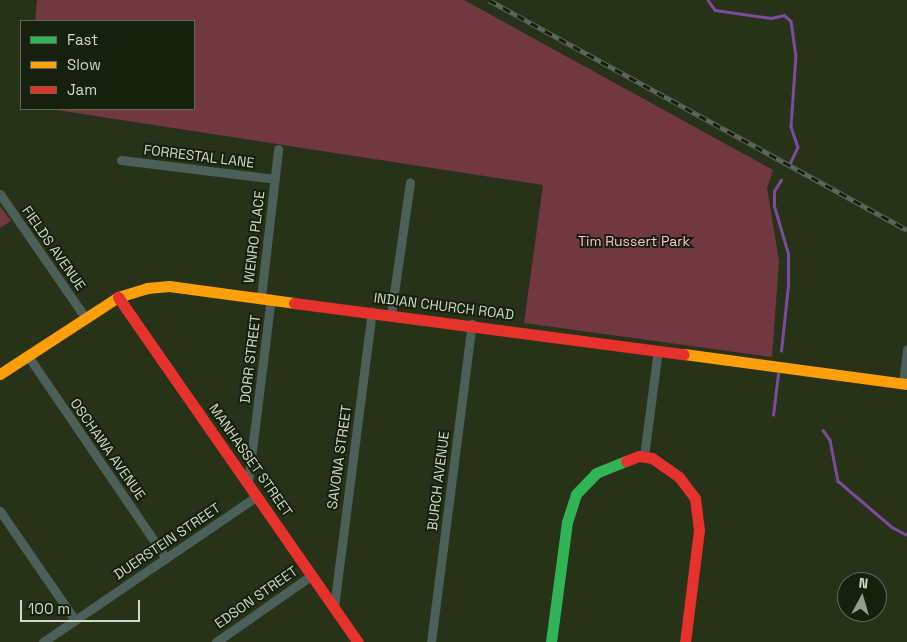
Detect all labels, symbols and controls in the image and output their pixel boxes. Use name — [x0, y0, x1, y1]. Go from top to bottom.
legend — [20, 20, 195, 110]
text: Fast — [67, 30, 98, 49]
text: Slow — [67, 55, 101, 74]
text: Jam — [67, 80, 97, 99]
street label: FORRESTAL LANE — [143, 141, 255, 171]
street label: WENRO PLACE — [240, 190, 268, 284]
street label: FIELDS AVENUE — [19, 203, 89, 293]
park label: Tim Russert Park — [578, 233, 690, 249]
street label: INDIAN CHURCH ROAD — [373, 289, 515, 323]
street label: DORR STREET — [236, 314, 264, 404]
street label: OSCHAWA AVENUE — [67, 395, 149, 503]
street label: MANHASSET STREET — [206, 400, 296, 520]
street label: SAVONA STREET — [323, 404, 355, 510]
street label: BURCH AVENUE — [424, 430, 452, 532]
street label: DUERSTEIN STREET — [110, 499, 224, 583]
street label: EDSON STREET — [211, 562, 301, 632]
north arrow — [837, 572, 887, 622]
text: N — [858, 574, 869, 593]
scale bar — [22, 590, 142, 622]
text: 100 m — [28, 599, 70, 618]

